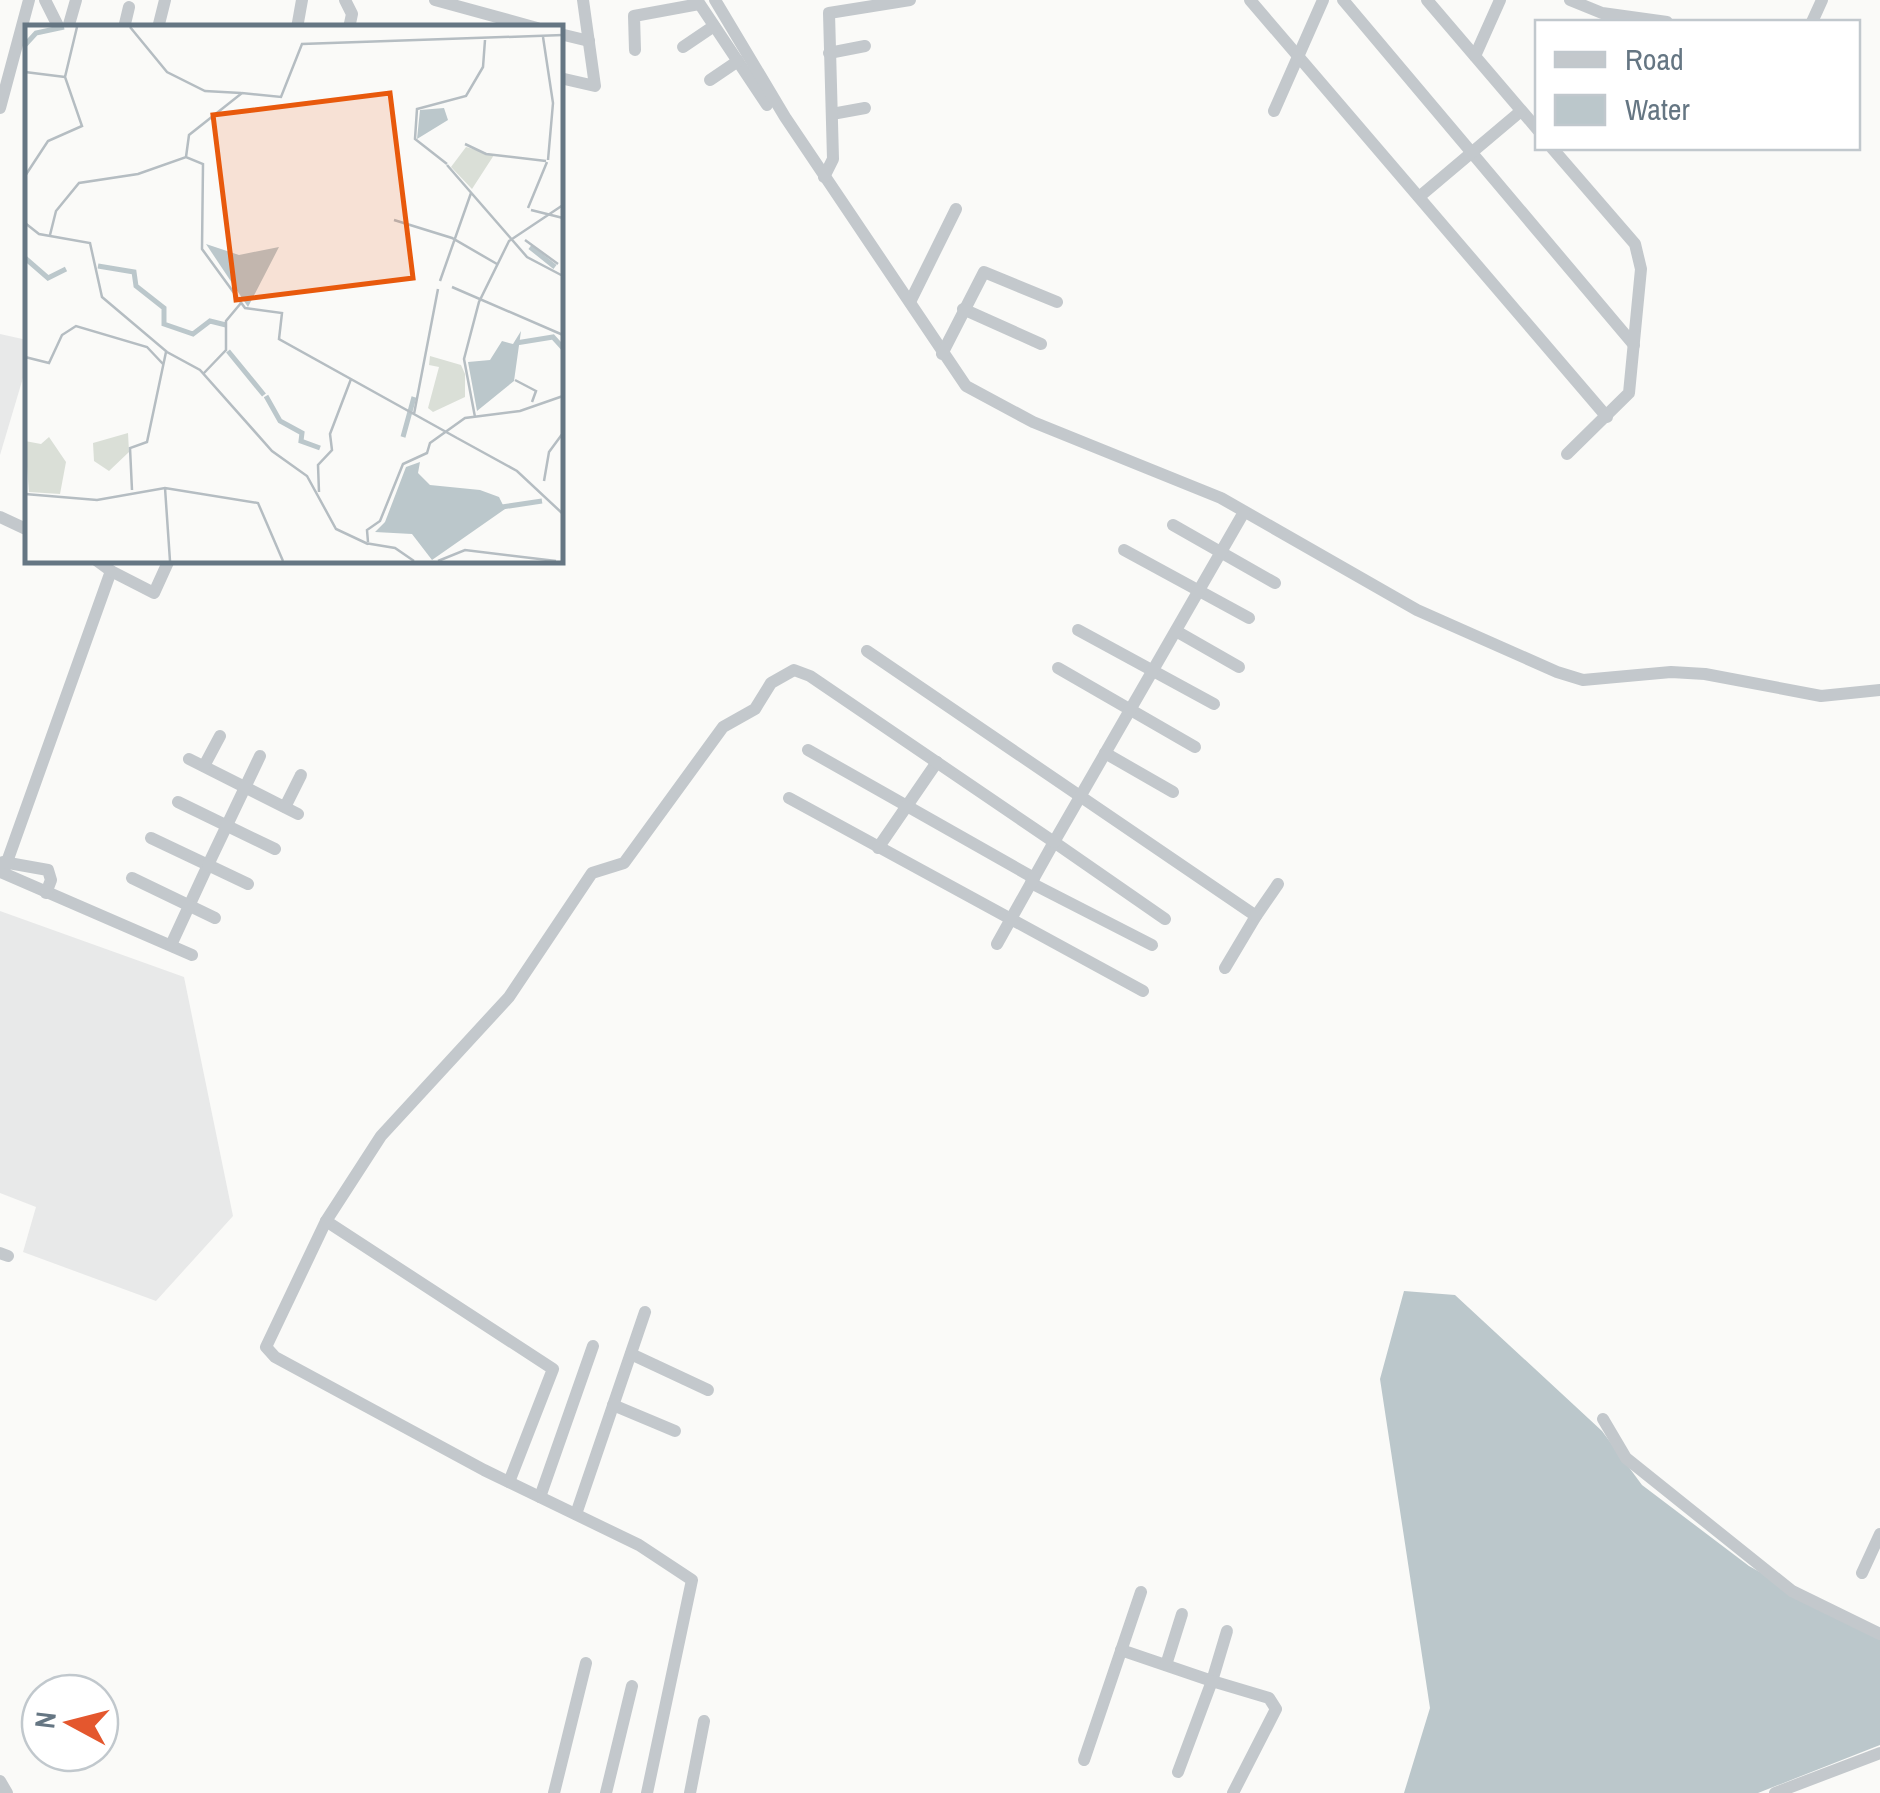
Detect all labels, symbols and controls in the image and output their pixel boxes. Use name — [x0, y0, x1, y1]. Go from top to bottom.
legend — [1535, 20, 1860, 150]
inset map — [25, 25, 562, 562]
text: Road — [1625, 39, 1684, 79]
text: Water — [1625, 89, 1691, 129]
north arrow — [20, 1673, 120, 1773]
text: N — [25, 1709, 65, 1730]

